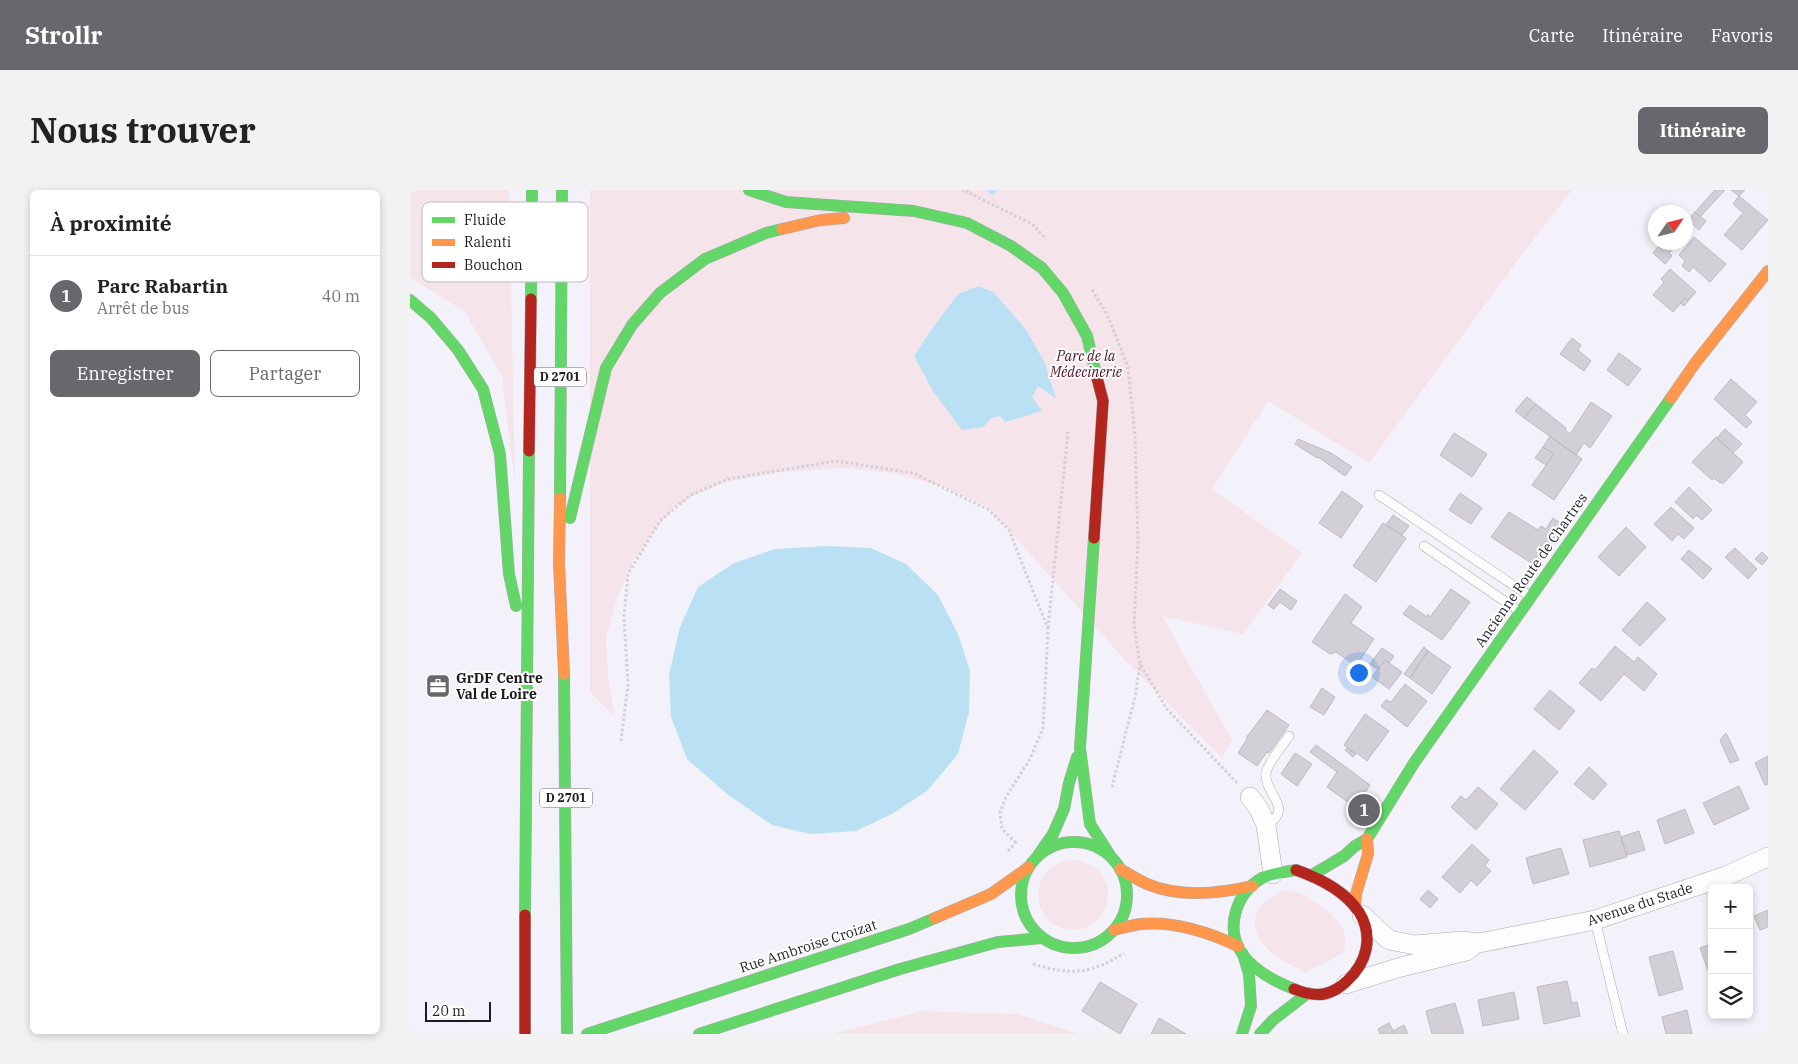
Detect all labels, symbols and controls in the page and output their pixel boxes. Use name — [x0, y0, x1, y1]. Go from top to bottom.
text: Strollr — [25, 19, 102, 51]
text: Carte — [1529, 24, 1574, 47]
text: Itinéraire — [1602, 24, 1683, 47]
text: Favoris — [1711, 24, 1773, 47]
text: Nous trouver — [30, 107, 256, 153]
button: Itinéraire — [1638, 107, 1768, 154]
legend — [422, 202, 588, 282]
north arrow — [1648, 205, 1693, 250]
text: À proximité — [50, 209, 172, 237]
text: Fluide — [464, 211, 506, 229]
text: Ralenti — [464, 233, 511, 251]
text: Bouchon — [464, 256, 523, 274]
text: Parc Rabartin — [97, 274, 228, 298]
text: 1 — [61, 286, 71, 306]
text: 40 m — [322, 286, 360, 306]
text: Arrêt de bus — [97, 298, 189, 318]
park label: Parc de la Médecinerie — [1049, 347, 1123, 381]
button: Enregistrer — [50, 350, 200, 397]
button: Partager — [210, 350, 360, 397]
road number: D 2701 — [534, 368, 586, 386]
street label: Ancienne Route de Chartres — [1471, 489, 1591, 651]
your location — [1346, 660, 1372, 686]
place label: GrDF Centre Val de Loire — [456, 669, 543, 703]
office icon: GrDF Centre Val de Loire — [425, 673, 451, 699]
road number: D 2701 — [540, 788, 592, 808]
pin: 1 — [1348, 791, 1380, 829]
street label: Avenue du Stade — [1585, 878, 1695, 930]
map controls — [1708, 884, 1753, 1019]
button: + — [1708, 884, 1753, 929]
street label: Rue Ambroise Croizat — [737, 915, 879, 977]
button: − — [1708, 929, 1753, 974]
button: layers — [1708, 974, 1753, 1019]
scale bar — [425, 999, 491, 1022]
text: 20 m — [432, 1002, 465, 1020]

